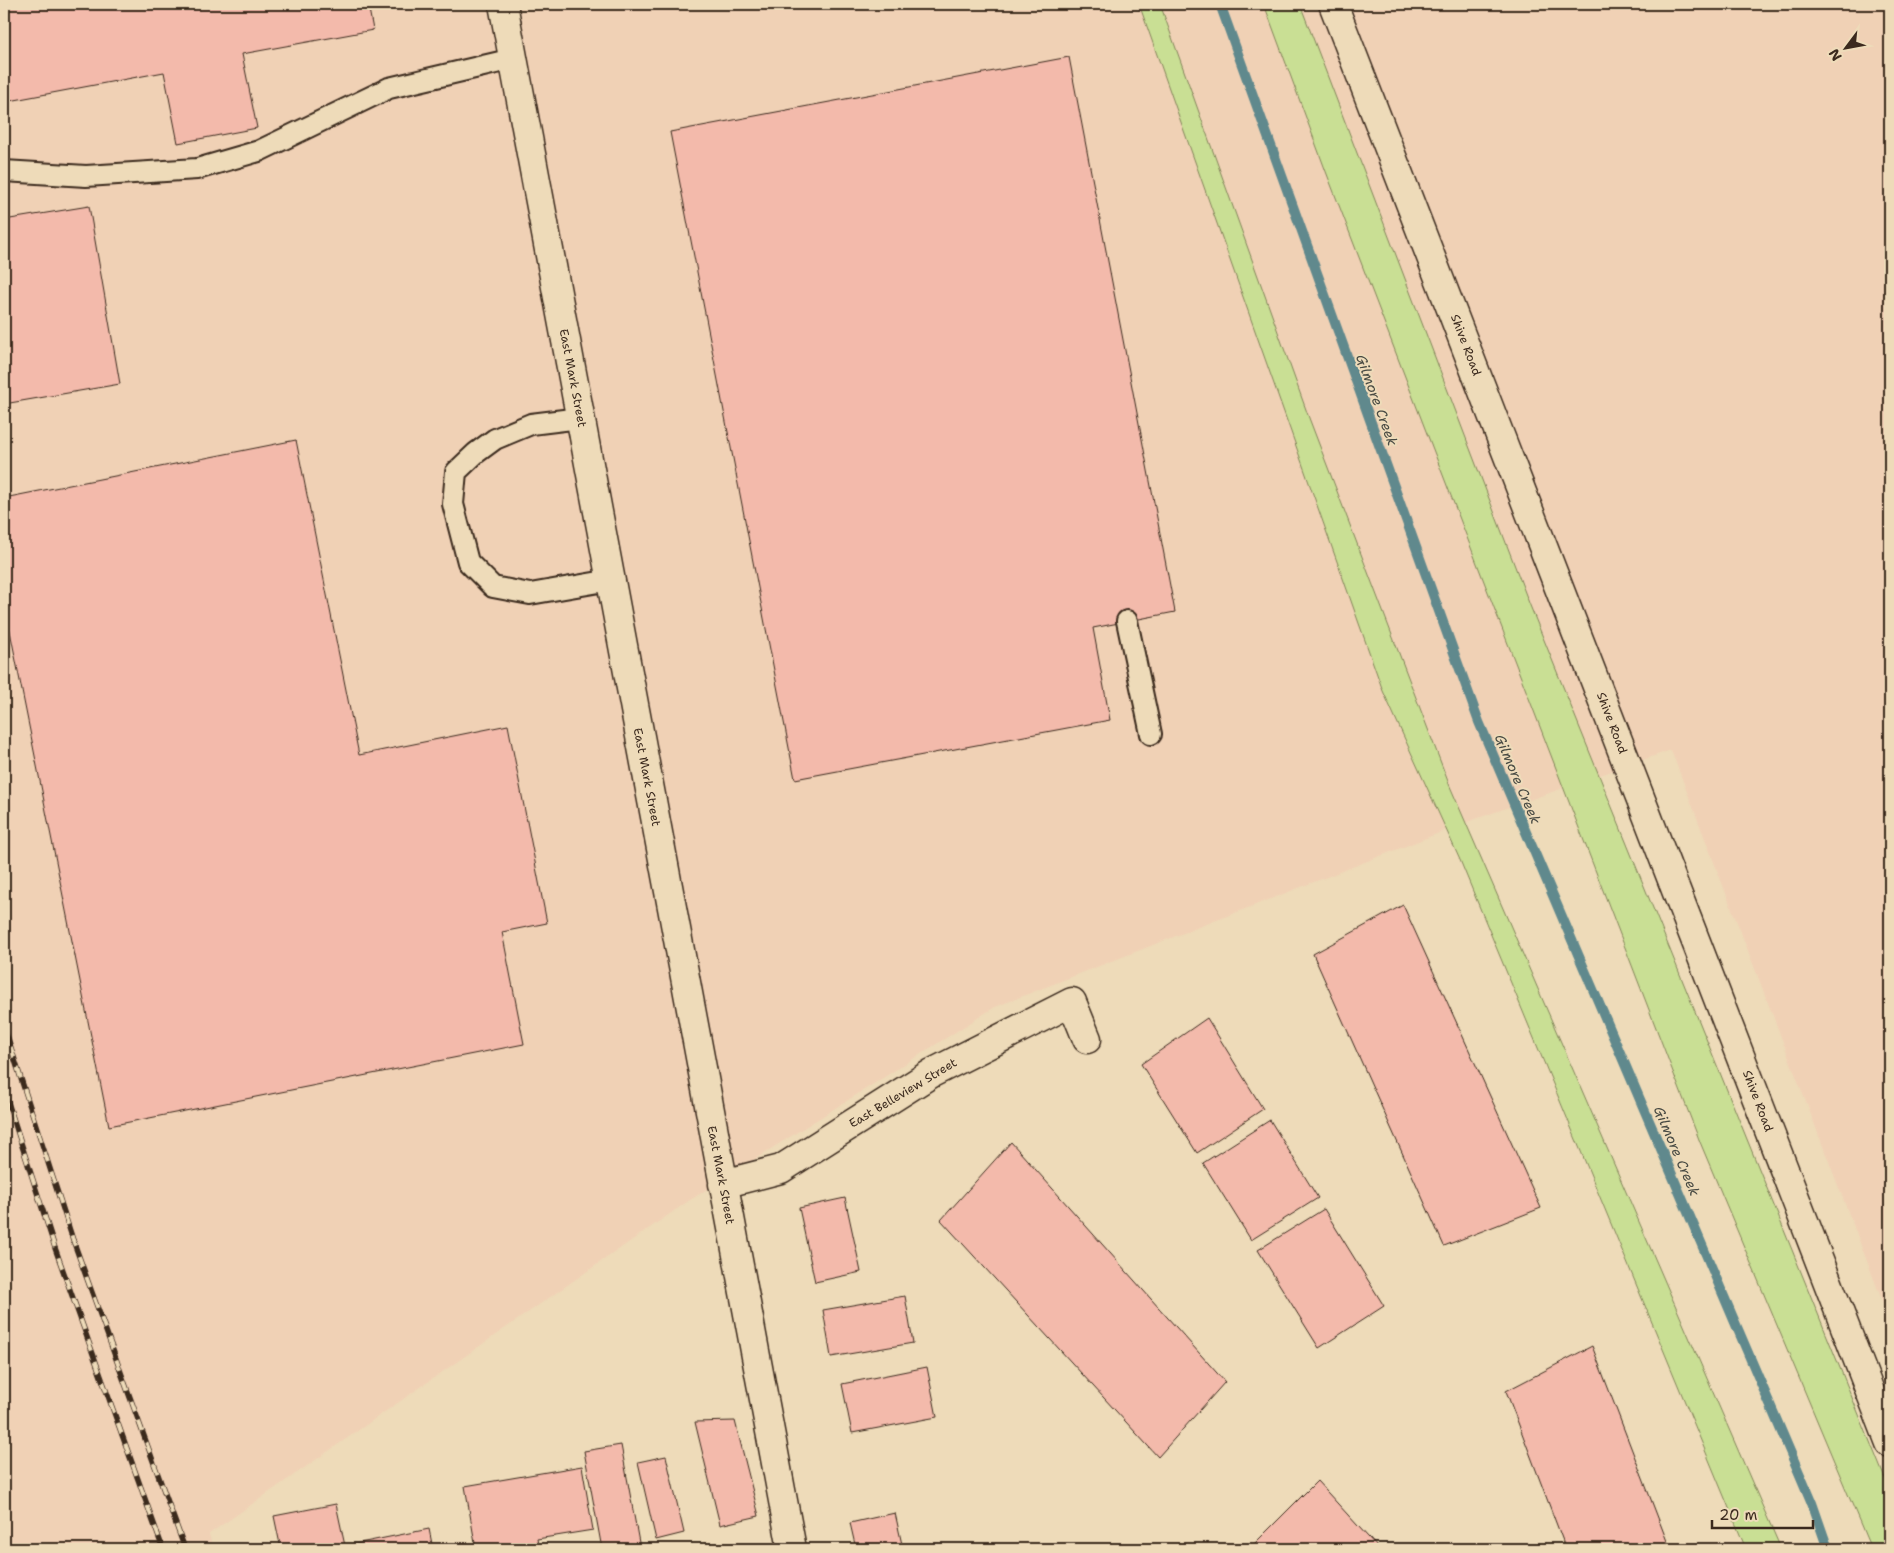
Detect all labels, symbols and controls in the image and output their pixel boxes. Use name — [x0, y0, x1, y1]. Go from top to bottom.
north arrow — [1822, 22, 1872, 72]
text: N — [1824, 45, 1846, 64]
street label: Shive Road — [1447, 312, 1485, 378]
street label: East Mark Street — [556, 327, 590, 429]
water label: Gilmore Creek — [1352, 352, 1402, 448]
street label: Shive Road — [1593, 690, 1631, 756]
street label: East Mark Street — [630, 726, 664, 828]
water label: Gilmore Creek — [1491, 731, 1545, 827]
street label: East Belleview Street — [846, 1054, 960, 1132]
street label: Shive Road — [1739, 1068, 1777, 1134]
water label: Gilmore Creek — [1650, 1103, 1704, 1199]
street label: East Mark Street — [704, 1124, 738, 1226]
scale bar — [1712, 1498, 1813, 1530]
text: 20 m — [1719, 1505, 1758, 1525]

